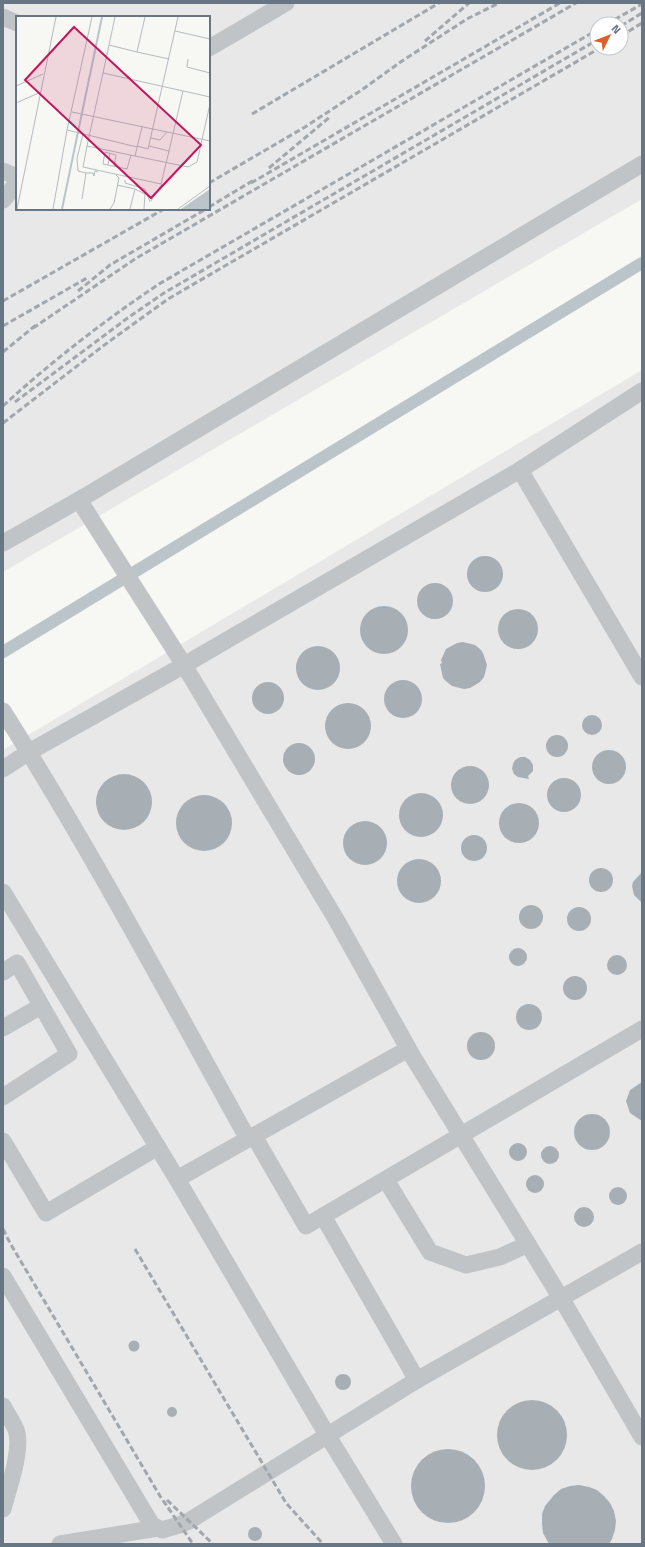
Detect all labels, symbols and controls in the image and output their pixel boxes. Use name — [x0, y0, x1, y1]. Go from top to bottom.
inset map — [16, 16, 210, 210]
north arrow — [589, 16, 629, 56]
text: N — [608, 21, 625, 37]

